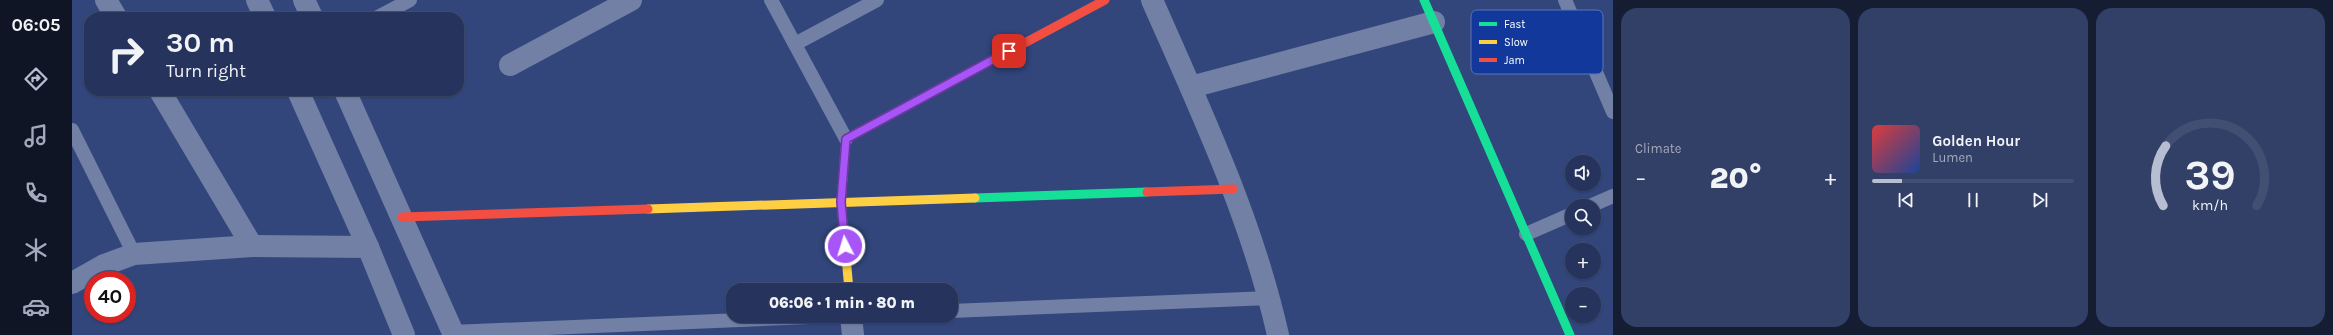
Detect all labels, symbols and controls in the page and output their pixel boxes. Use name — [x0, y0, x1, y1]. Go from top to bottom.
legend — [1471, 10, 1603, 74]
text: 06:05 — [11, 14, 61, 36]
text: Fast — [1504, 18, 1525, 31]
text: 30 m — [166, 26, 235, 59]
icon: right — [100, 28, 152, 80]
pin — [992, 34, 1026, 68]
text: Slow — [1504, 36, 1528, 49]
icon: arrive — [998, 40, 1020, 62]
text: Jam — [1504, 54, 1525, 67]
text: Turn right — [166, 60, 246, 82]
icon: directions — [22, 65, 50, 93]
icon: music — [22, 122, 50, 150]
text: Golden Hour — [1932, 132, 2020, 150]
text: Climate — [1635, 141, 1681, 156]
text: Lumen — [1932, 150, 1973, 165]
text: 39 — [2185, 150, 2236, 198]
map controls — [1565, 155, 1601, 323]
button: sound — [1565, 155, 1601, 191]
text: 20° — [1710, 160, 1762, 196]
text: − — [1635, 165, 1647, 191]
text: + — [1825, 165, 1836, 191]
icon: phone — [22, 179, 50, 207]
icon: previous — [1895, 189, 1917, 211]
icon: pause — [1962, 189, 1984, 211]
icon: next — [2029, 189, 2051, 211]
text: km/h — [2192, 196, 2228, 213]
button: search — [1565, 199, 1601, 235]
position arrow — [824, 225, 866, 267]
icon: climate — [22, 236, 50, 264]
button: + — [1565, 243, 1601, 279]
speed limit sign: 40 — [84, 271, 136, 323]
button: − — [1565, 287, 1601, 323]
icon: car — [22, 293, 50, 321]
text: 06:06 · 1 min · 80 m — [769, 294, 915, 312]

